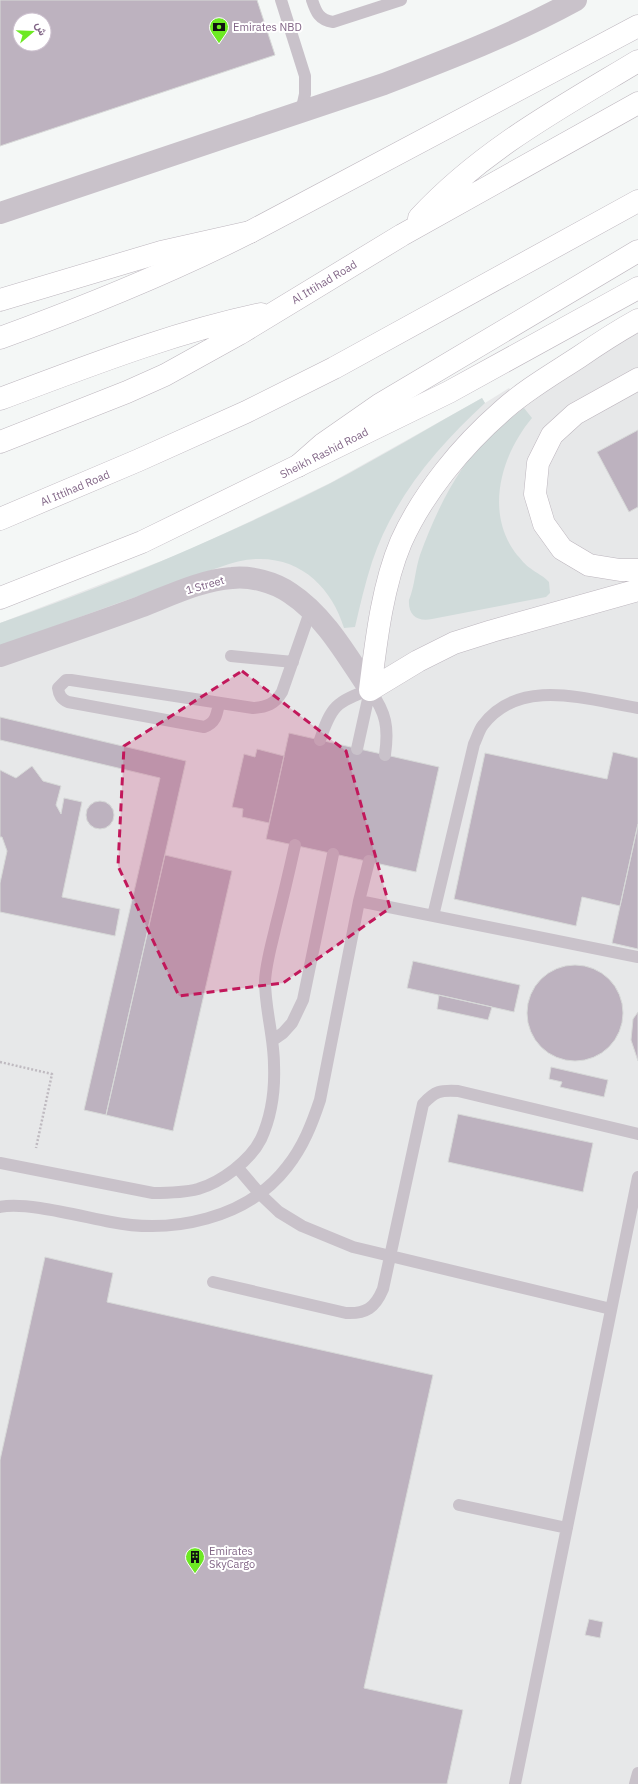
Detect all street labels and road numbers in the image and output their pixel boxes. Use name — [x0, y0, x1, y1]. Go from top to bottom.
street label: Al Ittihad Road — [289, 257, 359, 307]
street label: Sheikh Rashid Road — [277, 425, 371, 481]
street label: Al Ittihad Road — [38, 467, 112, 509]
street label: 1 Street — [184, 573, 226, 597]

